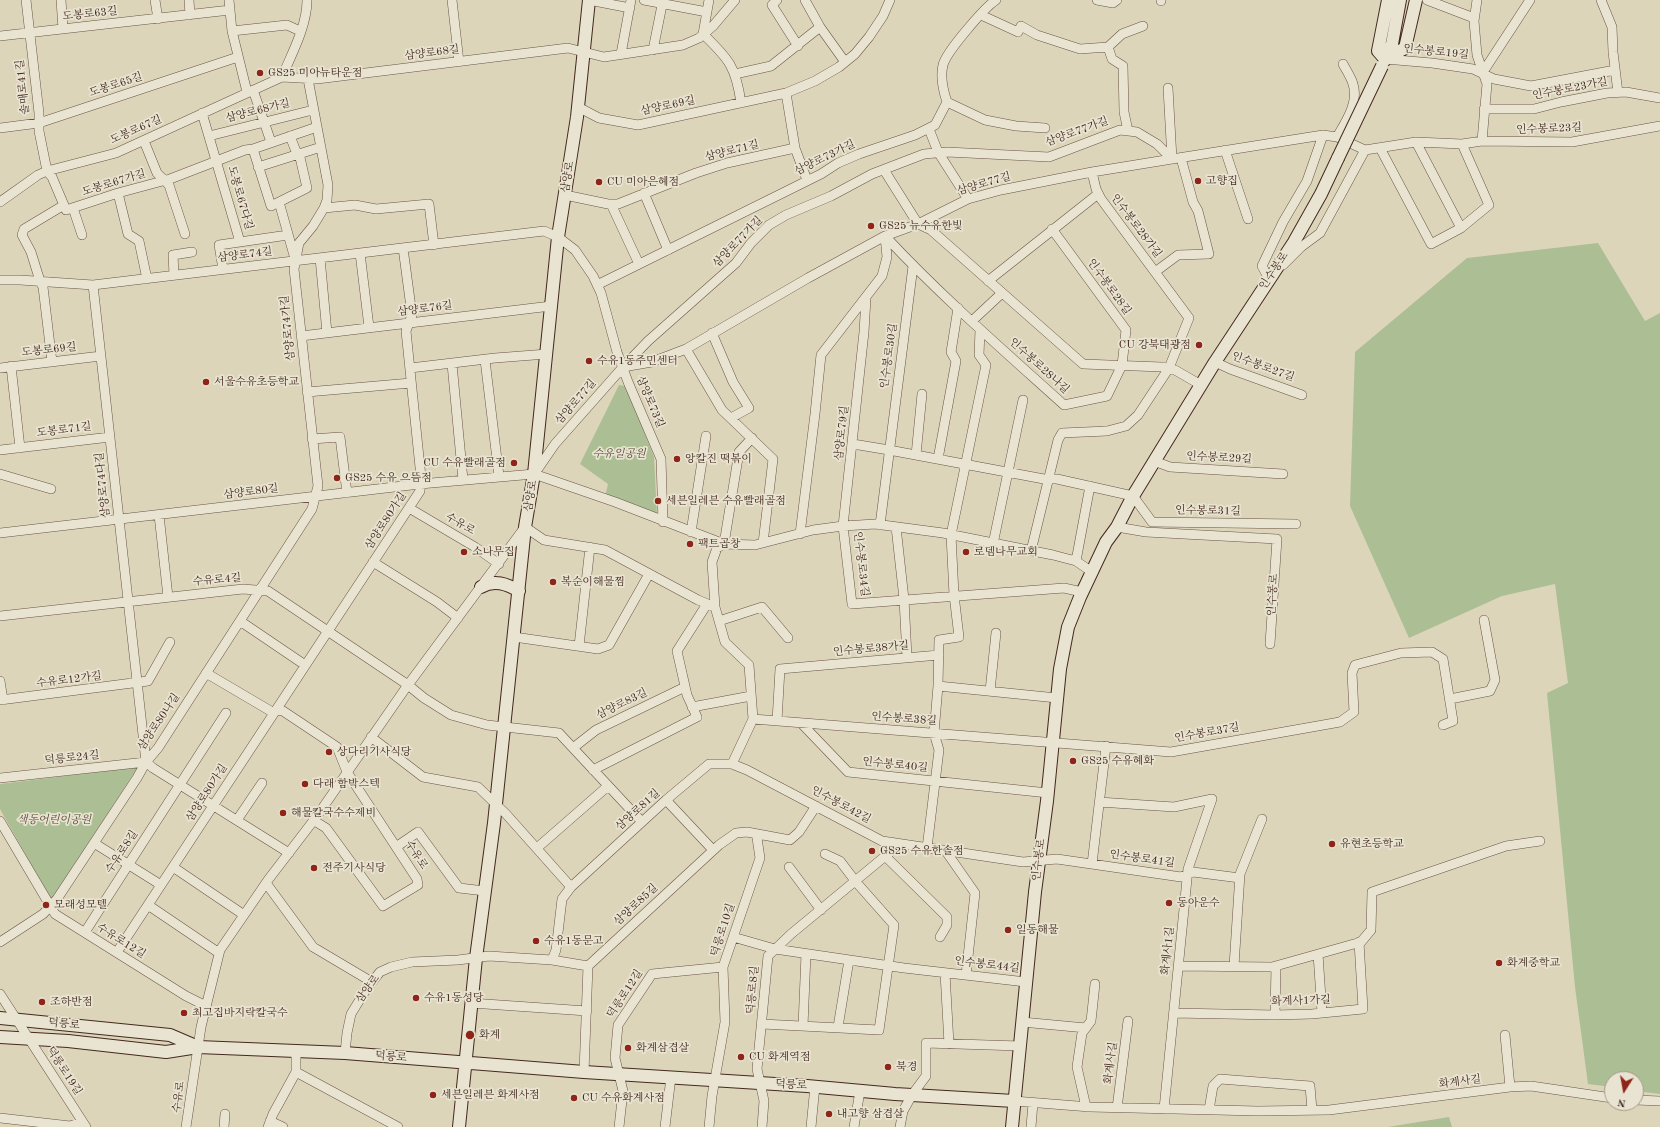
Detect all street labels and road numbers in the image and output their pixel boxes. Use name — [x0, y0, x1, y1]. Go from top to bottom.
street label: 도봉로63길 — [62, 5, 118, 23]
street label: 인수봉로19길 — [1403, 42, 1469, 62]
street label: 삼양로68길 — [404, 43, 460, 63]
street label: 솔매로41길 — [14, 59, 32, 115]
street label: 도봉로65길 — [88, 70, 144, 100]
street label: 인수봉로23가길 — [1531, 75, 1609, 103]
street label: 삼양로69길 — [640, 94, 696, 118]
street label: 삼양로68가길 — [224, 97, 292, 125]
street label: 도봉로67길 — [108, 113, 164, 147]
street label: 삼양로77가길 — [1044, 115, 1110, 149]
street label: 인수봉로23길 — [1516, 121, 1582, 137]
street label: 삼양로71길 — [704, 138, 760, 164]
street label: 삼양로73가길 — [792, 138, 858, 178]
street label: 삼양로 — [559, 160, 577, 194]
street label: 도봉로67다길 — [225, 165, 255, 231]
street label: 도봉로67가길 — [81, 167, 147, 199]
street label: 삼양로77길 — [956, 170, 1012, 198]
street label: 인수봉로28가길 — [1108, 191, 1164, 261]
street label: 삼양로77가길 — [710, 214, 766, 270]
street label: 삼양로74길 — [217, 245, 273, 265]
street label: 인수봉로 — [1257, 250, 1291, 292]
street label: 인수봉로28길 — [1084, 256, 1134, 318]
street label: 삼양로74가길 — [278, 295, 298, 361]
street label: 삼양로76길 — [397, 299, 453, 319]
street label: 인수봉로30길 — [878, 322, 900, 390]
street label: 인수봉로28나길 — [1006, 335, 1072, 397]
street label: 도봉로69길 — [21, 341, 77, 359]
street label: 인수봉로27길 — [1230, 350, 1296, 384]
street label: 삼양로73길 — [633, 374, 667, 430]
street label: 삼양로77길 — [553, 377, 599, 427]
street label: 삼양로79길 — [833, 405, 851, 461]
street label: 도봉로71길 — [36, 420, 92, 440]
street label: 인수봉로29길 — [1186, 450, 1252, 466]
street label: 삼양로74다길 — [93, 452, 113, 518]
street label: 삼양로 — [522, 479, 540, 513]
street label: 삼양로80길 — [223, 482, 279, 502]
street label: 삼양로80가길 — [363, 490, 409, 552]
street label: 인수봉로31길 — [1175, 504, 1241, 518]
street label: 수유로 — [443, 510, 477, 538]
street label: 인수봉로34길 — [850, 530, 872, 598]
street label: 수유로4길 — [192, 571, 242, 589]
street label: 인수봉로 — [1265, 573, 1281, 617]
street label: 인수봉로38가길 — [832, 639, 910, 659]
street label: 수유로12가길 — [35, 669, 103, 691]
street label: 삼양로83길 — [594, 686, 650, 722]
street label: 삼양로80나길 — [135, 691, 183, 753]
street label: 인수봉로38길 — [871, 710, 937, 728]
street label: 인수봉로37길 — [1173, 721, 1241, 745]
street label: 덕릉로24길 — [44, 749, 100, 767]
street label: 인수봉로40길 — [862, 755, 928, 775]
street label: 삼양로80가길 — [184, 762, 230, 824]
street label: 인수봉로42길 — [809, 784, 873, 826]
street label: 삼양로81길 — [613, 787, 663, 833]
street label: 수유로8길 — [103, 828, 141, 876]
street label: 수유로 — [402, 838, 430, 872]
street label: 인수봉로 — [1030, 838, 1048, 882]
street label: 인수봉로41길 — [1108, 848, 1176, 870]
street label: 삼양로85길 — [611, 881, 661, 929]
street label: 덕릉로10길 — [708, 902, 738, 958]
street label: 수유로12길 — [94, 921, 148, 961]
street label: 화계사1길 — [1159, 926, 1177, 976]
street label: 인수봉로44길 — [953, 954, 1021, 976]
street label: 덕릉로8길 — [744, 965, 762, 1015]
street label: 덕릉로12길 — [604, 967, 646, 1021]
street label: 삼양로 — [353, 972, 383, 1006]
street label: 화계사1가길 — [1271, 993, 1331, 1009]
street label: 덕릉로 — [47, 1016, 81, 1032]
street label: 화계사길 — [1102, 1041, 1120, 1085]
street label: 덕릉로19길 — [43, 1044, 85, 1098]
street label: 덕릉로 — [375, 1049, 407, 1065]
street label: 화계사길 — [1438, 1073, 1482, 1091]
street label: 덕릉로 — [775, 1078, 807, 1092]
street label: 수유로 — [170, 1080, 188, 1114]

